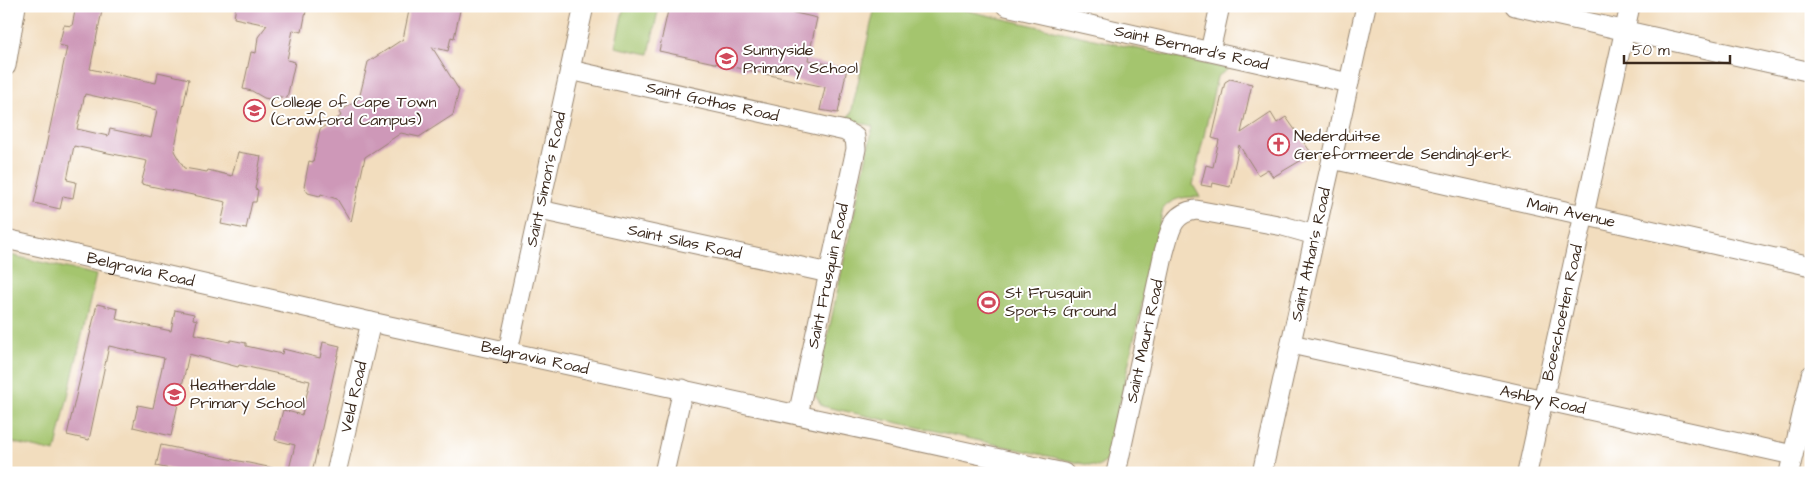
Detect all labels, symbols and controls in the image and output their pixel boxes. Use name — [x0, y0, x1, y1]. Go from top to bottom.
street label: Saint Bernard's Road — [1112, 20, 1271, 76]
scale bar — [1624, 32, 1731, 64]
place label: Sunnyside Primary School — [743, 39, 858, 80]
text: 50 m — [1632, 40, 1670, 61]
school or university icon: Sunnyside Primary School — [715, 47, 739, 71]
street label: Saint Gothas Road — [644, 76, 781, 127]
place label: College of Cape Town (Crawford Campus) — [271, 91, 437, 131]
school or university icon: College of Cape Town (Crawford Campus) — [243, 99, 267, 123]
street label: Saint Simon's Road — [520, 110, 571, 249]
place label: Nederduitse Gereformeerde Sendingkerk — [1294, 125, 1512, 166]
church icon: Nederduitse Gereformeerde Sendingkerk — [1266, 133, 1290, 157]
street label: Saint Athan's Road — [1285, 185, 1336, 323]
street label: Main Avenue — [1525, 192, 1618, 233]
street label: Saint Frusquin Road — [802, 201, 854, 351]
street label: Saint Silas Road — [625, 218, 744, 265]
street label: Boeschoeten Road — [1537, 243, 1588, 383]
street label: Belgravia Road — [85, 247, 197, 292]
street label: Saint Mauri Road — [1121, 277, 1169, 405]
place label: St Frusquin Sports Ground — [1005, 282, 1116, 322]
sports icon: St Frusquin Sports Ground — [977, 290, 1001, 314]
street label: Belgravia Road — [479, 335, 591, 380]
street label: Veld Road — [335, 359, 373, 435]
place label: Heatherdale Primary School — [190, 374, 305, 415]
street label: Ashby Road — [1498, 380, 1588, 420]
school or university icon: Heatherdale Primary School — [162, 382, 186, 406]

